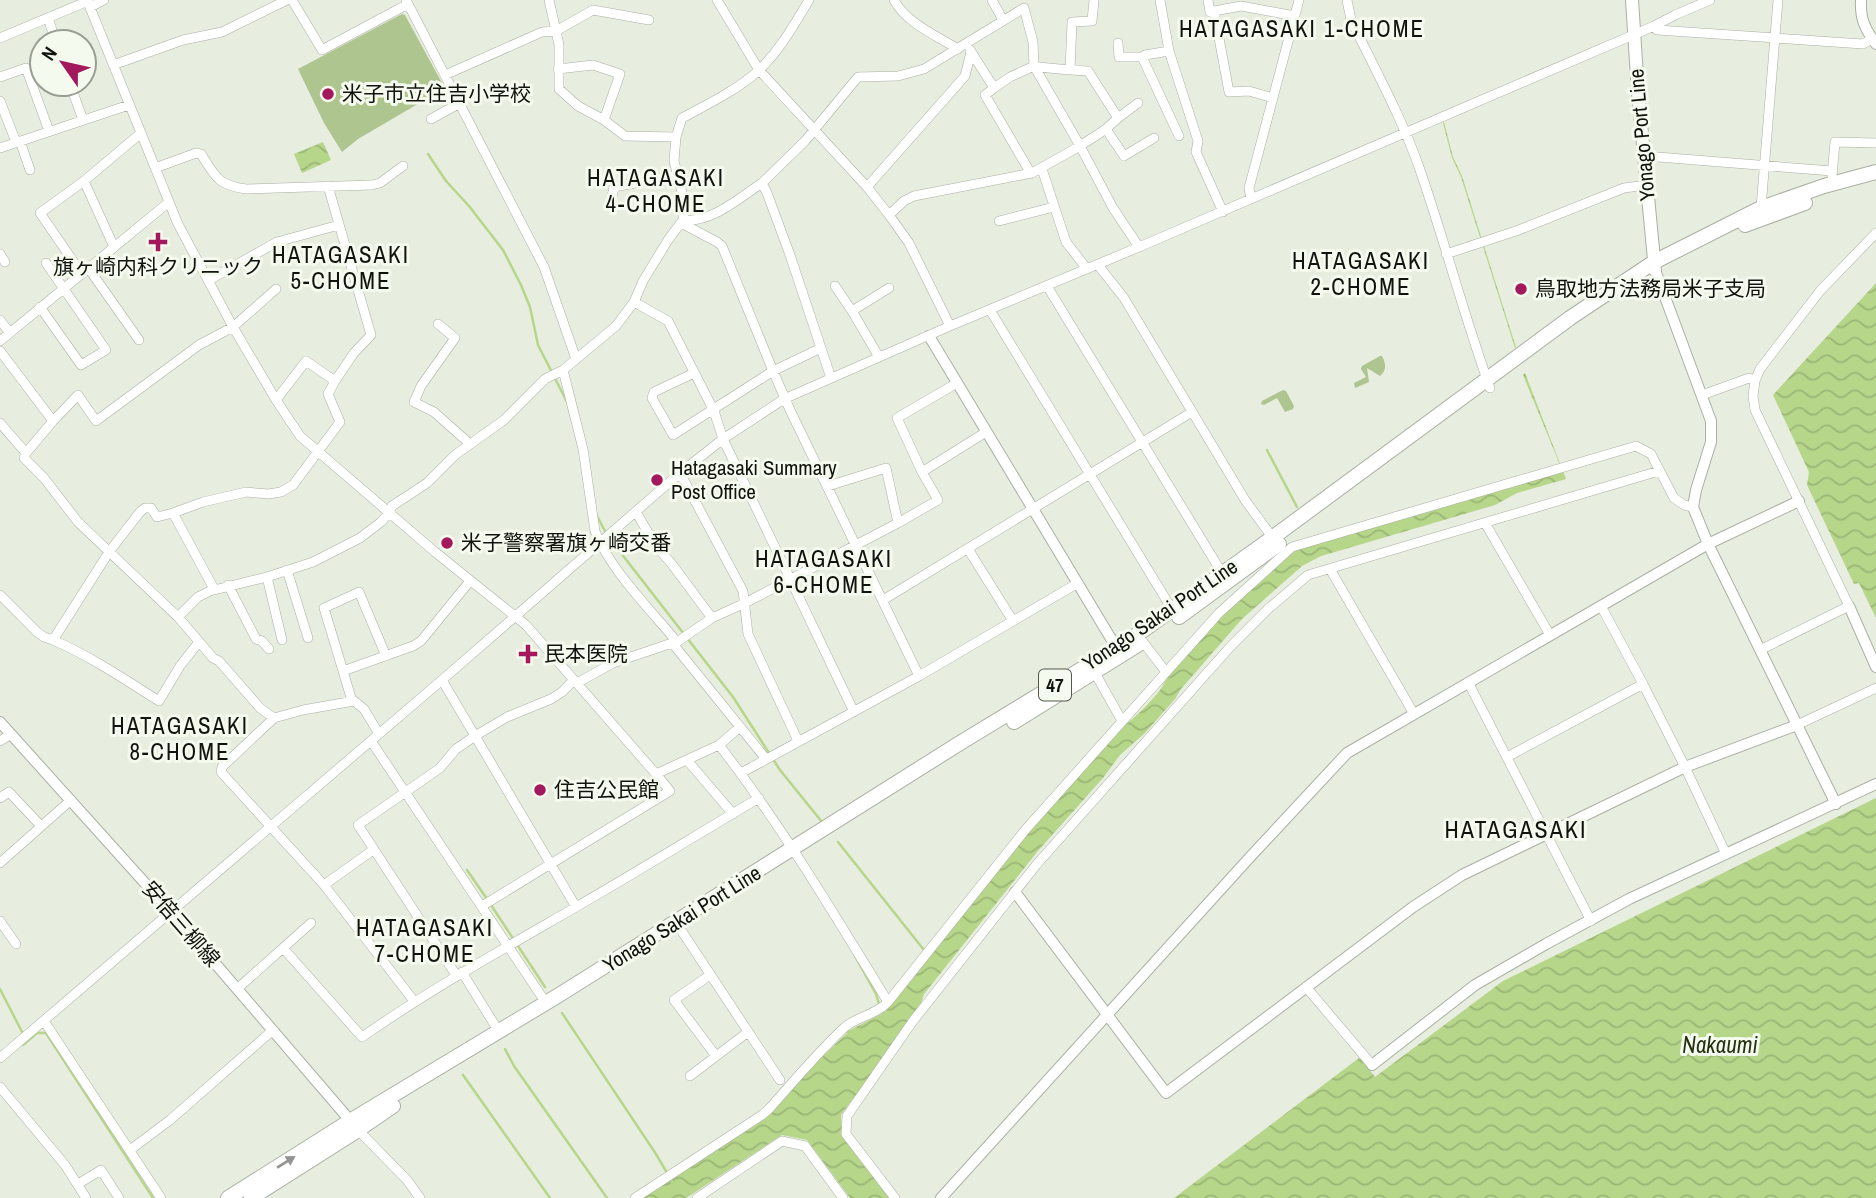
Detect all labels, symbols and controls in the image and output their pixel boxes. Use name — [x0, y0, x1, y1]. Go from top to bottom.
district label: HATAGASAKI 1-CHOME — [1179, 13, 1425, 44]
north arrow — [28, 28, 98, 98]
text: N — [35, 42, 63, 65]
street label: Yonago Port Line — [1621, 68, 1662, 202]
place label: 米子市立住吉小学校 — [342, 79, 531, 108]
marker: 米子市立住吉小学校 — [320, 86, 336, 102]
district label: HATAGASAKI 4-CHOME — [587, 162, 725, 219]
marker: 旗ヶ崎内科クリニック — [148, 232, 168, 252]
district label: HATAGASAKI 5-CHOME — [272, 239, 410, 296]
district label: HATAGASAKI 2-CHOME — [1292, 245, 1430, 302]
place label: 旗ヶ崎内科クリニック — [53, 252, 263, 281]
place label: 鳥取地方法務局米子支局 — [1535, 274, 1766, 303]
marker: 鳥取地方法務局米子支局 — [1513, 281, 1529, 297]
place label: Hatagasaki Summary Post Office — [671, 453, 837, 506]
marker: Hatagasaki Summary Post Office — [649, 472, 665, 488]
place label: 米子警察署旗ヶ崎交番 — [461, 528, 671, 557]
marker: 米子警察署旗ヶ崎交番 — [439, 535, 455, 551]
district label: HATAGASAKI 6-CHOME — [755, 543, 893, 600]
street label: Yonago Sakai Port Line — [1076, 552, 1243, 677]
place label: 民本医院 — [544, 639, 628, 668]
marker: 民本医院 — [518, 644, 538, 664]
road number: 47 — [1039, 670, 1071, 700]
district label: HATAGASAKI 8-CHOME — [111, 710, 249, 767]
place label: 住吉公民館 — [554, 775, 659, 804]
marker: 住吉公民館 — [532, 782, 548, 798]
district label: HATAGASAKI — [1445, 813, 1587, 845]
street label: Yonago Sakai Port Line — [597, 858, 766, 979]
street label: 安倍三柳線 — [136, 875, 227, 973]
district label: HATAGASAKI 7-CHOME — [356, 912, 494, 969]
water label: Nakaumi — [1682, 1029, 1758, 1060]
one-way arrow — [276, 1155, 295, 1168]

